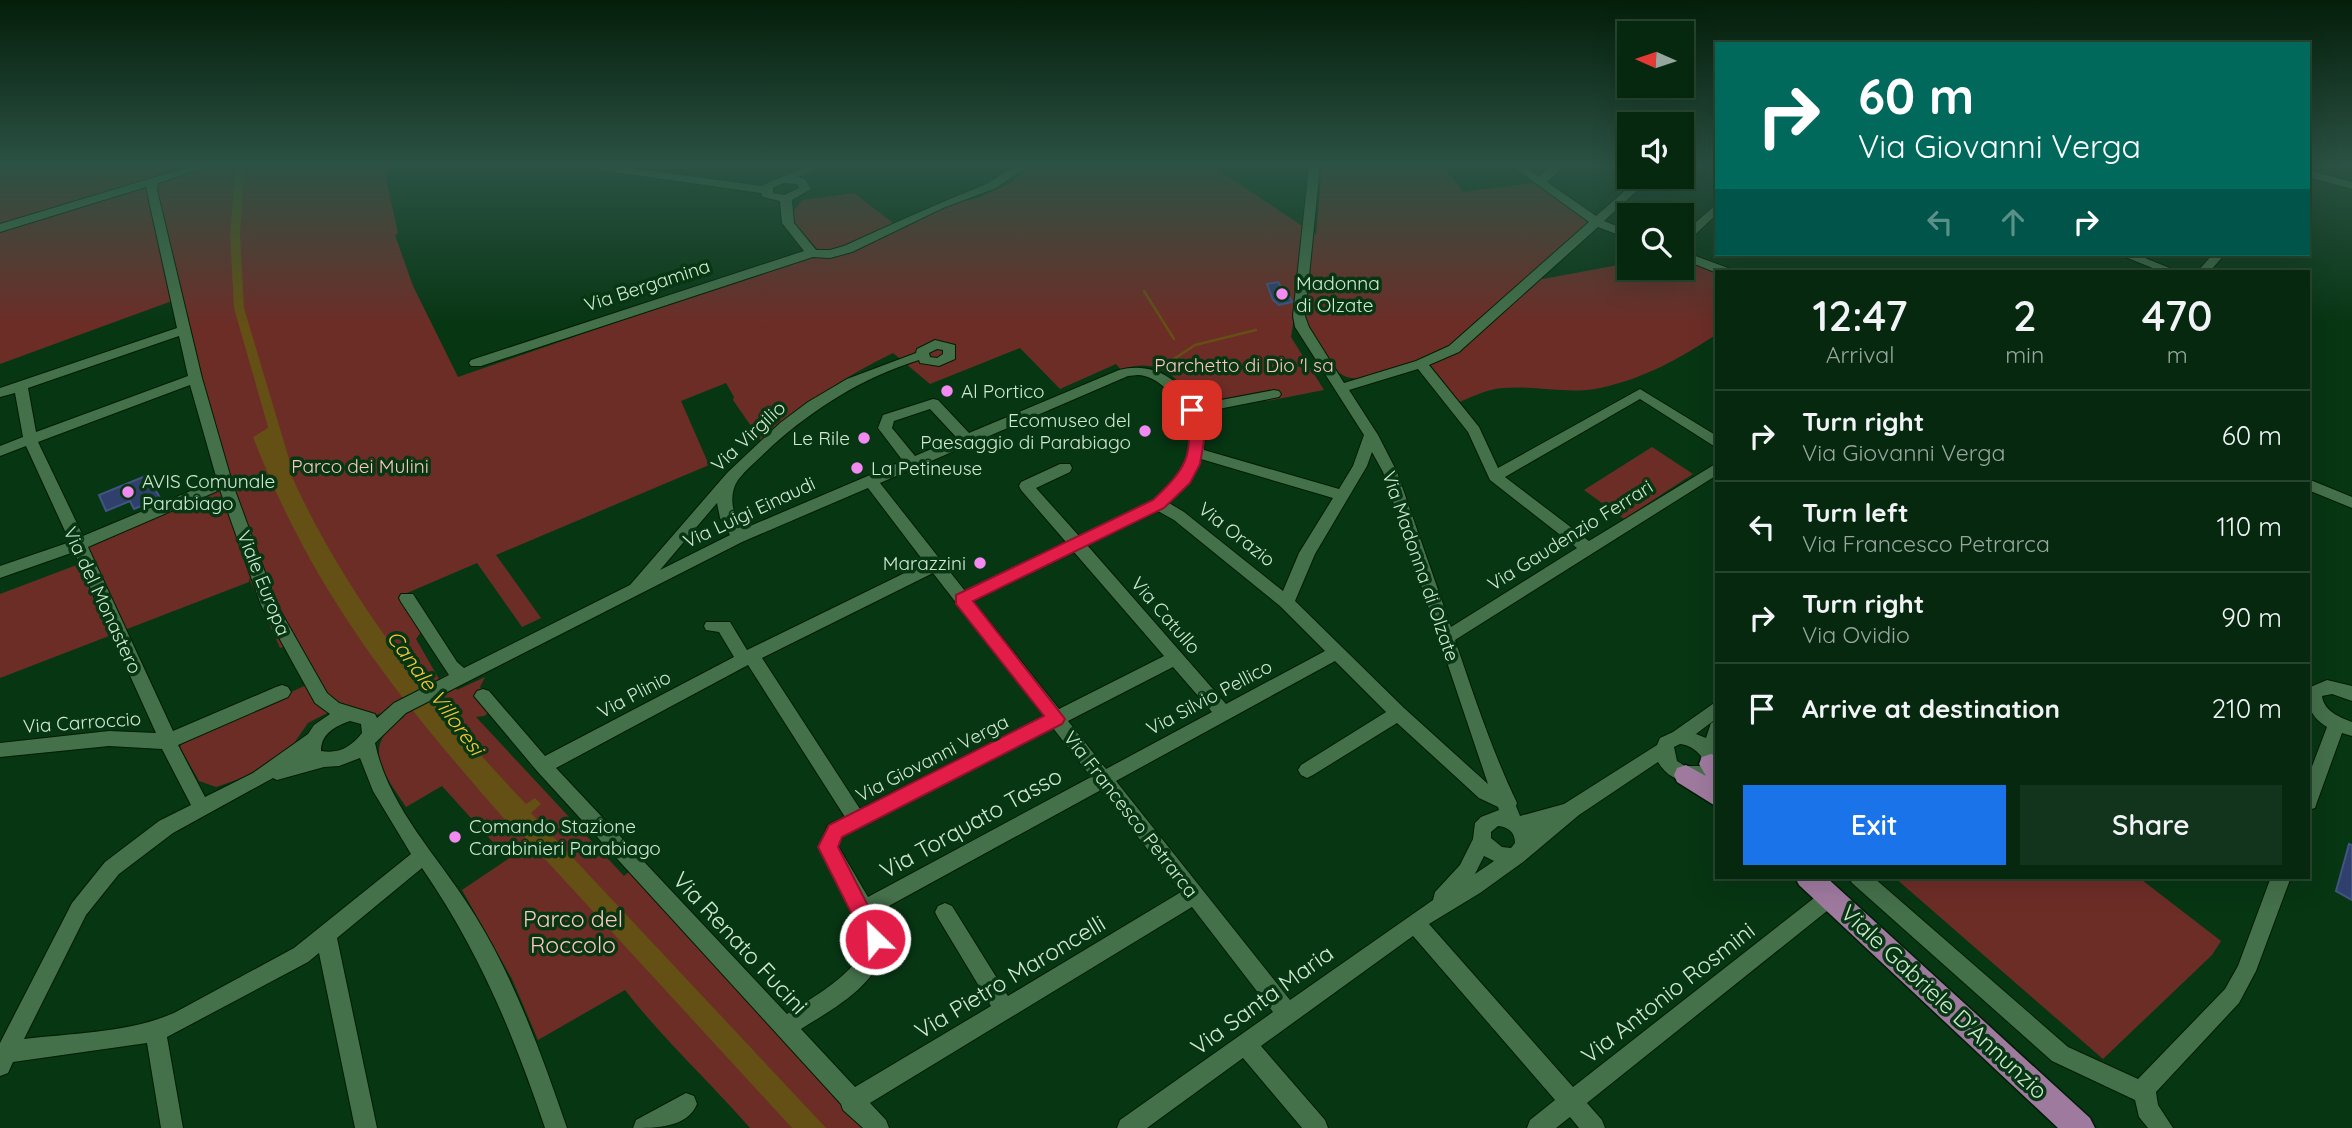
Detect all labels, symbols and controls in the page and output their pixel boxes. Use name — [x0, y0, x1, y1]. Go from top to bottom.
north arrow — [1617, 21, 1694, 98]
map controls — [1617, 21, 1694, 280]
text: 60 m — [1858, 65, 1974, 126]
icon: right — [1743, 70, 1834, 161]
button: sound — [1617, 112, 1694, 189]
text: Via Giovanni Verga — [1858, 126, 2141, 166]
button: search — [1617, 203, 1694, 280]
icon: left — [1921, 203, 1959, 241]
icon: ahead — [1994, 203, 2032, 241]
icon: right — [2067, 203, 2105, 241]
street label: Via Bergamina — [581, 253, 713, 317]
place label: Madonna di Olzate — [1296, 271, 1380, 317]
marker: Madonna di Olzate — [1274, 286, 1290, 302]
text: 12:47 — [1812, 289, 1908, 342]
text: 2 — [2013, 289, 2037, 342]
text: 470 — [2142, 289, 2212, 342]
text: Arrival — [1826, 340, 1895, 369]
text: min — [2005, 340, 2044, 369]
text: m — [2167, 340, 2188, 369]
park label: Parchetto di Dio 'l sa — [1154, 353, 1334, 377]
place label: Al Portico — [961, 379, 1045, 403]
pin — [1162, 380, 1222, 440]
marker: Al Portico — [939, 383, 955, 399]
icon: arrive — [1173, 391, 1211, 429]
street label: Via Virgilio — [706, 396, 790, 476]
text: Turn right — [1802, 405, 1924, 438]
place label: Ecomuseo del Paesaggio di Parabiago — [920, 408, 1131, 454]
icon: right — [1743, 417, 1781, 455]
text: 60 m — [2222, 419, 2282, 452]
marker: Ecomuseo del Paesaggio di Parabiago — [1137, 423, 1153, 439]
place label: Le Rile — [792, 426, 850, 450]
marker: Le Rile — [856, 430, 872, 446]
text: Via Giovanni Verga — [1802, 438, 2005, 467]
park label: Parco dei Mulini — [291, 454, 429, 478]
place label: La Petineuse — [871, 456, 982, 480]
marker: La Petineuse — [849, 460, 865, 476]
street label: Via Madonna di Olzate — [1377, 468, 1465, 664]
place label: AVIS Comunale Parabiago — [142, 469, 275, 515]
street label: Via Luigi Einaudi — [679, 471, 819, 553]
street label: Via Gaudenzio Ferrari — [1483, 474, 1657, 596]
marker: AVIS Comunale Parabiago — [120, 484, 136, 500]
street label: Via Orazio — [1194, 496, 1280, 572]
text: Turn left — [1802, 496, 1909, 529]
icon: left — [1743, 508, 1781, 546]
text: 110 m — [2216, 510, 2282, 543]
street label: Via del Monastero — [58, 523, 148, 677]
street label: Viale Europa — [232, 527, 296, 639]
text: Via Francesco Petrarca — [1802, 529, 2050, 558]
place label: Marazzini — [883, 551, 966, 575]
marker: Marazzini — [972, 555, 988, 571]
street label: Via Catullo — [1126, 571, 1206, 659]
text: Turn right — [1802, 587, 1924, 620]
icon: right — [1743, 599, 1781, 637]
text: 90 m — [2221, 601, 2282, 634]
text: Via Ovidio — [1802, 620, 1910, 649]
water label: Canale Villoresi — [382, 625, 491, 762]
street label: Via Silvio Pellico — [1142, 654, 1276, 740]
street label: Via Plinio — [593, 665, 675, 723]
icon: arrive — [1743, 690, 1781, 728]
text: Arrive at destination — [1802, 692, 2060, 725]
text: 210 m — [2212, 692, 2282, 725]
street label: Via Carroccio — [22, 706, 142, 738]
street label: Via Giovanni Verga — [852, 709, 1012, 807]
street label: Via Francesco Petrarca — [1059, 726, 1203, 902]
street label: Via Torquato Tasso — [875, 761, 1067, 885]
button: Exit — [1743, 785, 2006, 865]
button: Share — [2020, 785, 2282, 865]
place label: Comando Stazione Carabinieri Parabiago — [469, 814, 661, 860]
marker: Comando Stazione Carabinieri Parabiago — [447, 829, 463, 845]
street label: Via Renato Fucini — [667, 865, 814, 1020]
street label: Viale Gabriele D'Annunzio — [1835, 898, 2054, 1105]
position arrow — [838, 902, 912, 976]
park label: Parco del Roccolo — [523, 904, 623, 959]
street label: Via Pietro Maroncelli — [909, 908, 1110, 1045]
street label: Via Antonio Rosmini — [1575, 916, 1760, 1069]
street label: Via Santa Maria — [1185, 938, 1339, 1061]

